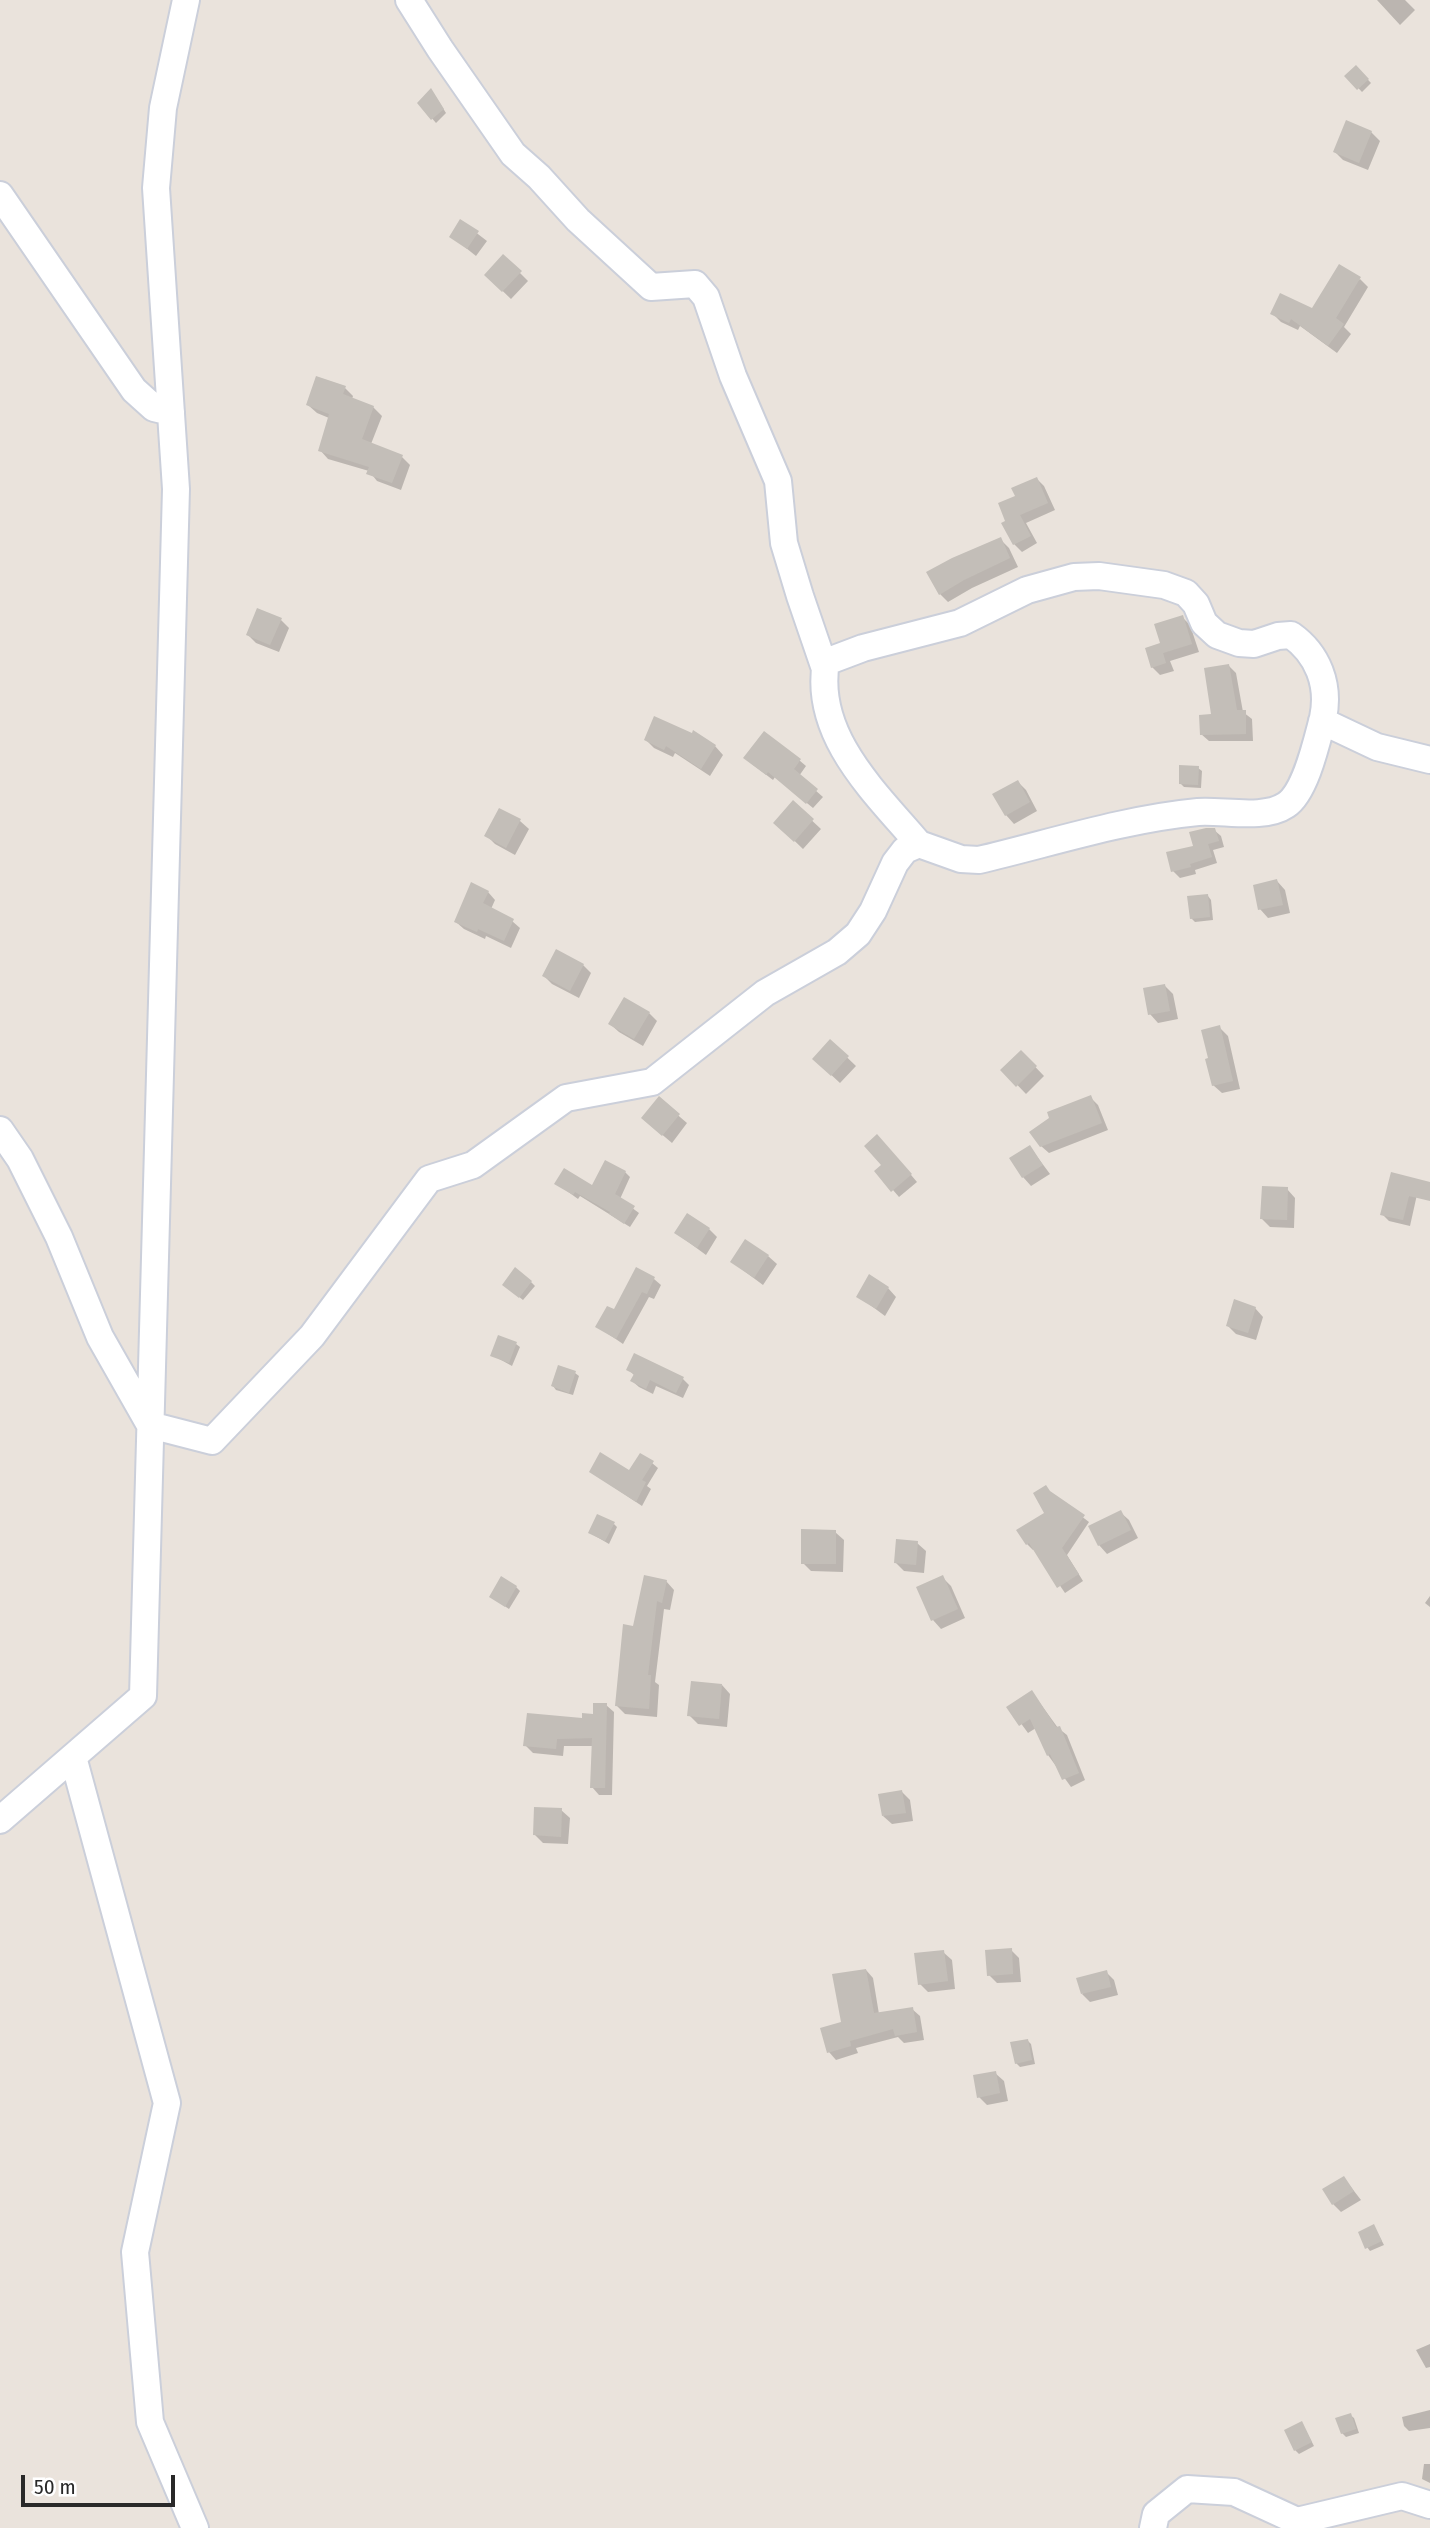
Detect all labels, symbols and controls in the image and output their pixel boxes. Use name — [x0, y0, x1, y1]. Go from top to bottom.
scale bar — [24, 2462, 178, 2506]
text: 50 m — [34, 2474, 76, 2500]

